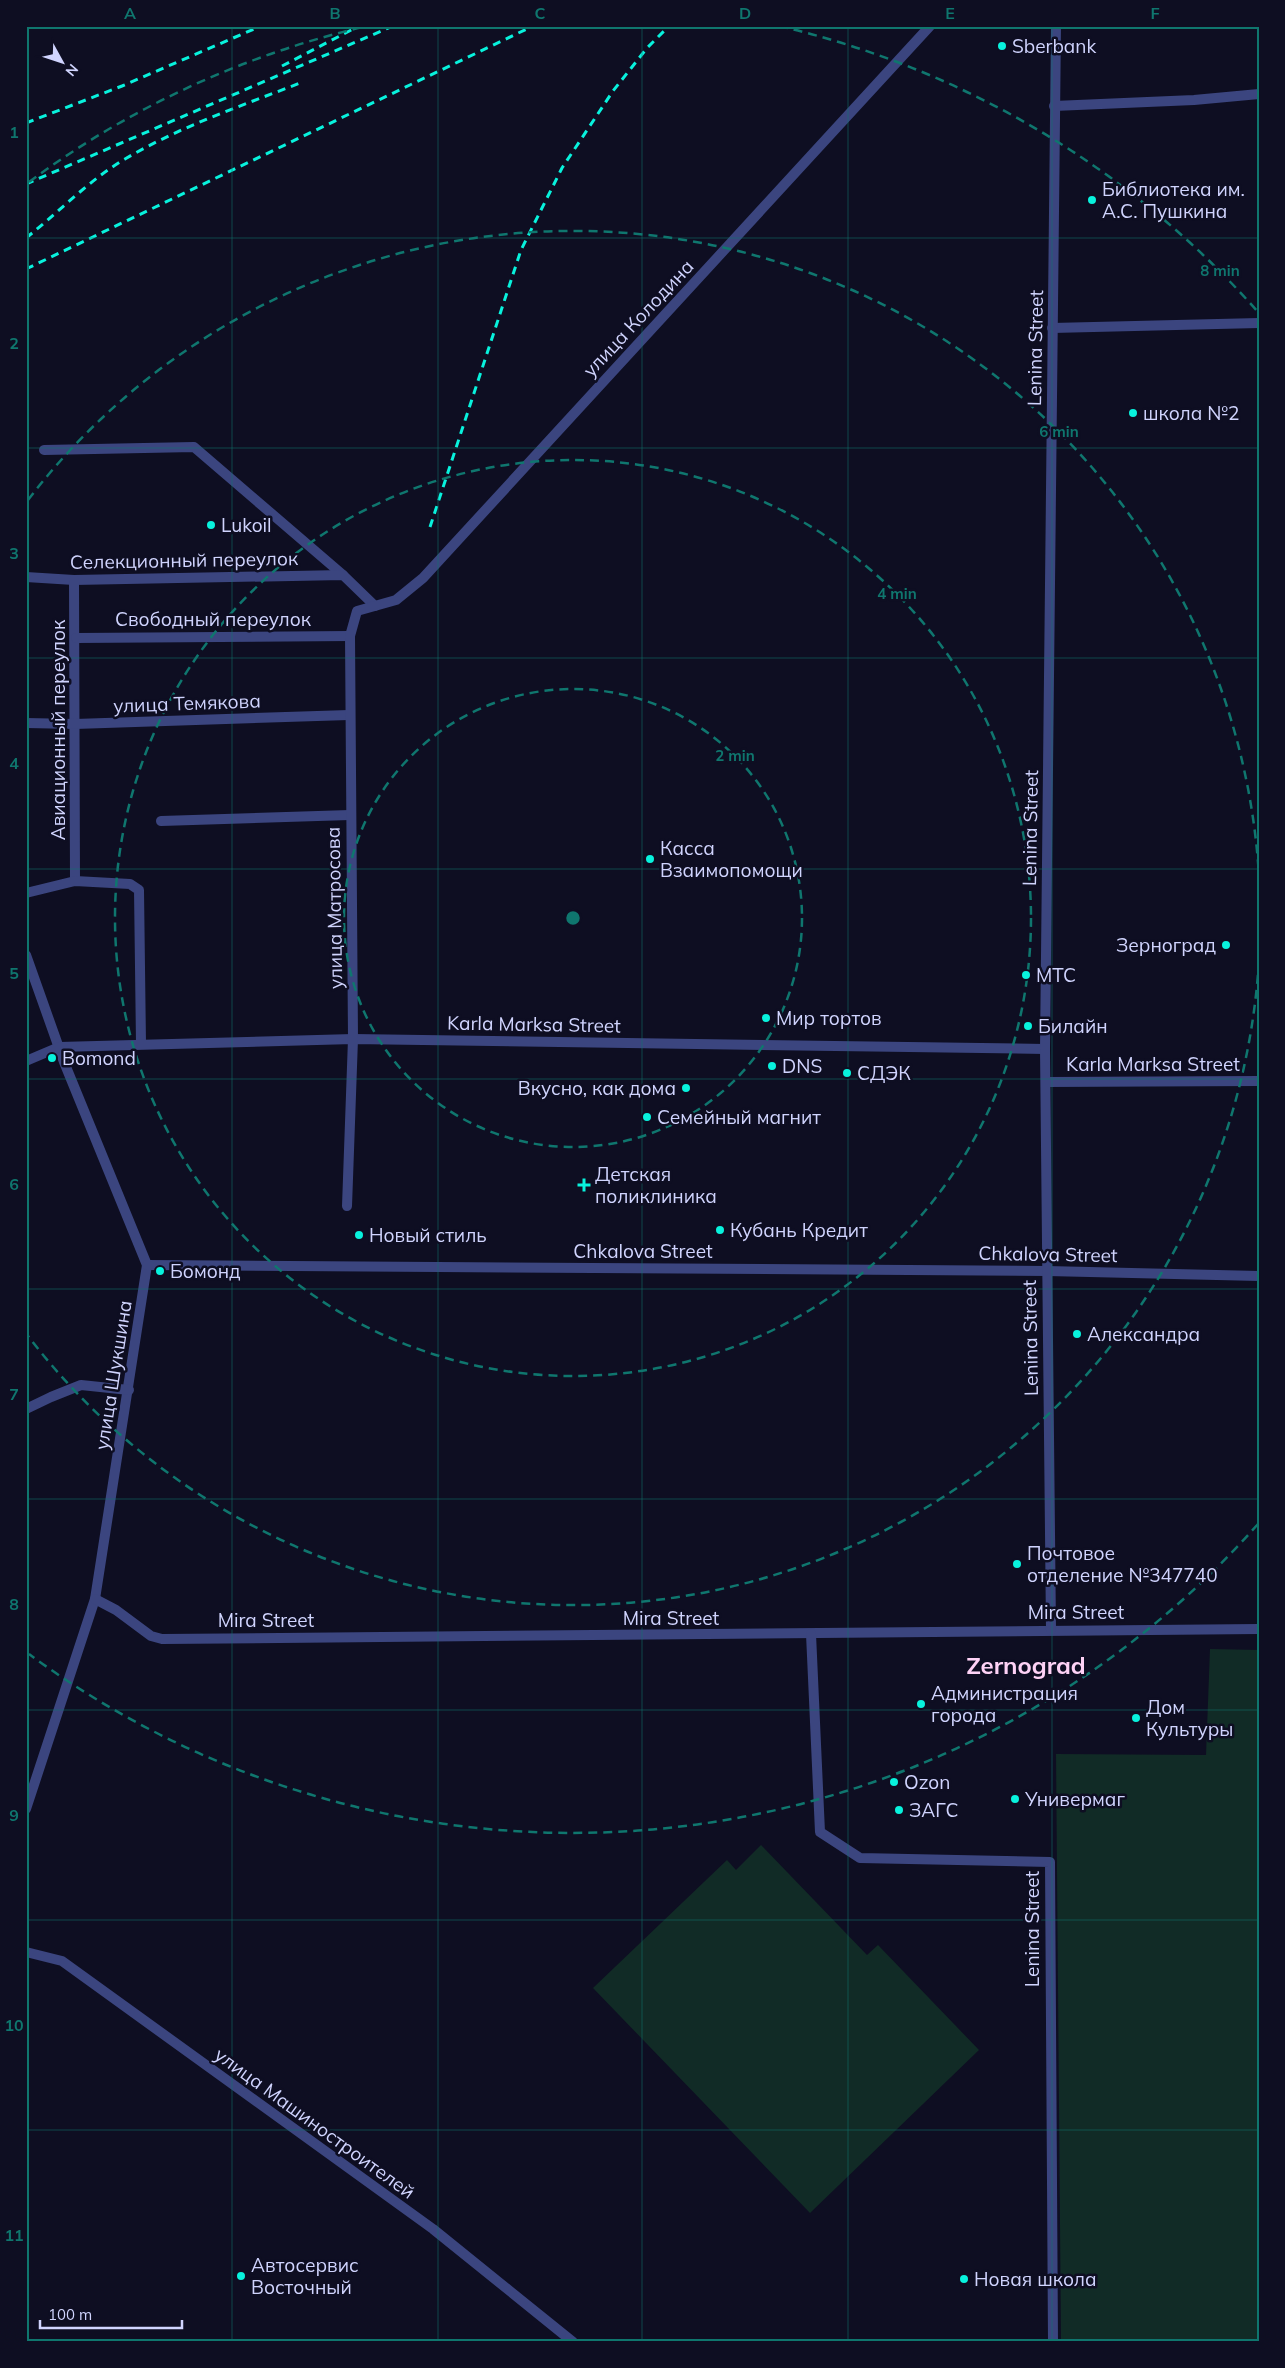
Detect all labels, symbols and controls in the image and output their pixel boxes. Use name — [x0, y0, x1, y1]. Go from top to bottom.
text: A — [124, 3, 136, 23]
text: B — [329, 3, 341, 23]
text: C — [535, 3, 546, 23]
text: D — [739, 3, 751, 23]
text: E — [945, 3, 955, 23]
text: F — [1150, 3, 1160, 23]
place label: Sberbank — [1012, 34, 1096, 58]
north arrow — [38, 38, 88, 88]
marker: Sberbank — [996, 40, 1008, 52]
text: N — [62, 61, 82, 80]
text: 1 — [9, 122, 19, 142]
place label: Библиотека им. А.С. Пушкина — [1102, 177, 1245, 223]
marker: Библиотека им. А.С. Пушкина — [1086, 194, 1098, 206]
street label: улица Колодина — [578, 254, 698, 382]
text: 8 min — [1200, 261, 1240, 280]
street label: Lenina Street — [1022, 289, 1048, 406]
text: 2 — [9, 333, 19, 353]
place label: школа №2 — [1143, 401, 1239, 425]
marker: школа №2 — [1127, 407, 1139, 419]
text: 6 min — [1039, 422, 1079, 441]
place label: Lukoil — [221, 513, 272, 537]
marker: Lukoil — [205, 519, 217, 531]
text: 3 — [9, 543, 19, 563]
street label: Селекционный переулок — [70, 546, 299, 574]
text: 4 min — [877, 584, 917, 603]
street label: Свободный переулок — [115, 607, 312, 631]
street label: Авиационный переулок — [46, 619, 70, 840]
street label: улица Темякова — [113, 688, 261, 718]
text: 2 min — [715, 746, 755, 765]
text: 4 — [9, 753, 19, 773]
street label: Lenina Street — [1017, 769, 1043, 886]
street label: улица Матросова — [321, 827, 347, 989]
place label: Касса Взаимопомощи — [660, 836, 803, 882]
marker: Касса Взаимопомощи — [644, 853, 656, 865]
centre of rings — [564, 909, 582, 927]
place label: Зерноград — [1116, 933, 1216, 957]
marker: Зерноград — [1220, 939, 1232, 951]
text: 5 — [9, 963, 19, 983]
place label: МТС — [1036, 963, 1076, 987]
marker: МТС — [1020, 969, 1032, 981]
place label: Мир тортов — [776, 1006, 882, 1030]
street label: Karla Marksa Street — [447, 1010, 621, 1038]
marker: Мир тортов — [760, 1012, 772, 1024]
place label: Билайн — [1038, 1014, 1108, 1038]
marker: Билайн — [1022, 1020, 1034, 1032]
place label: Bomond — [62, 1046, 136, 1070]
marker: Bomond — [46, 1052, 58, 1064]
street label: Karla Marksa Street — [1066, 1052, 1240, 1076]
place label: DNS — [782, 1054, 822, 1078]
marker: DNS — [766, 1060, 778, 1072]
place label: СДЭК — [857, 1061, 911, 1085]
marker: СДЭК — [841, 1067, 853, 1079]
place label: Вкусно, как дома — [518, 1076, 676, 1100]
marker: Вкусно, как дома — [680, 1082, 692, 1094]
place label: Семейный магнит — [657, 1105, 821, 1129]
marker: Семейный магнит — [641, 1111, 653, 1123]
place label: Детская поликлиника — [595, 1162, 717, 1208]
text: 6 — [9, 1174, 19, 1194]
marker: Детская поликлиника — [577, 1178, 591, 1192]
place label: Кубань Кредит — [730, 1218, 868, 1242]
place label: Новый стиль — [369, 1223, 487, 1247]
marker: Кубань Кредит — [714, 1224, 726, 1236]
marker: Новый стиль — [353, 1229, 365, 1241]
street label: Chkalova Street — [573, 1239, 713, 1263]
street label: Chkalova Street — [978, 1241, 1118, 1267]
place label: Бомонд — [170, 1259, 241, 1283]
marker: Бомонд — [154, 1265, 166, 1277]
street label: Lenina Street — [1017, 1279, 1043, 1396]
street label: улица Шукшина — [89, 1298, 137, 1452]
place label: Александра — [1087, 1322, 1200, 1346]
marker: Александра — [1071, 1328, 1083, 1340]
text: 7 — [9, 1384, 19, 1404]
place label: Почтовое отделение №347740 — [1027, 1541, 1218, 1587]
marker: Почтовое отделение №347740 — [1011, 1558, 1023, 1570]
text: 8 — [9, 1594, 19, 1614]
street label: Mira Street — [1028, 1600, 1125, 1624]
street label: Mira Street — [623, 1606, 720, 1630]
street label: Mira Street — [218, 1608, 315, 1632]
district label: Zernograd — [966, 1650, 1086, 1680]
place label: Администрация города — [931, 1681, 1078, 1727]
place label: Дом Культуры — [1146, 1695, 1233, 1741]
marker: Администрация города — [915, 1698, 927, 1710]
marker: Дом Культуры — [1130, 1712, 1142, 1724]
place label: Ozon — [904, 1770, 950, 1794]
marker: Ozon — [888, 1776, 900, 1788]
place label: Универмаг — [1024, 1787, 1125, 1811]
marker: Универмаг — [1009, 1793, 1021, 1805]
place label: ЗАГС — [909, 1798, 959, 1822]
marker: ЗАГС — [893, 1804, 905, 1816]
text: 9 — [9, 1805, 19, 1825]
street label: Lenina Street — [1020, 1871, 1044, 1987]
text: 10 — [4, 2015, 24, 2035]
street label: улица Машиностроителей — [210, 2042, 420, 2204]
text: 11 — [4, 2225, 24, 2245]
place label: Автосервис Восточный — [251, 2253, 359, 2299]
place label: Новая школа — [974, 2267, 1097, 2291]
marker: Автосервис Восточный — [235, 2270, 247, 2282]
marker: Новая школа — [958, 2273, 970, 2285]
scale bar — [40, 2298, 182, 2330]
text: 100 m — [48, 2305, 92, 2324]

